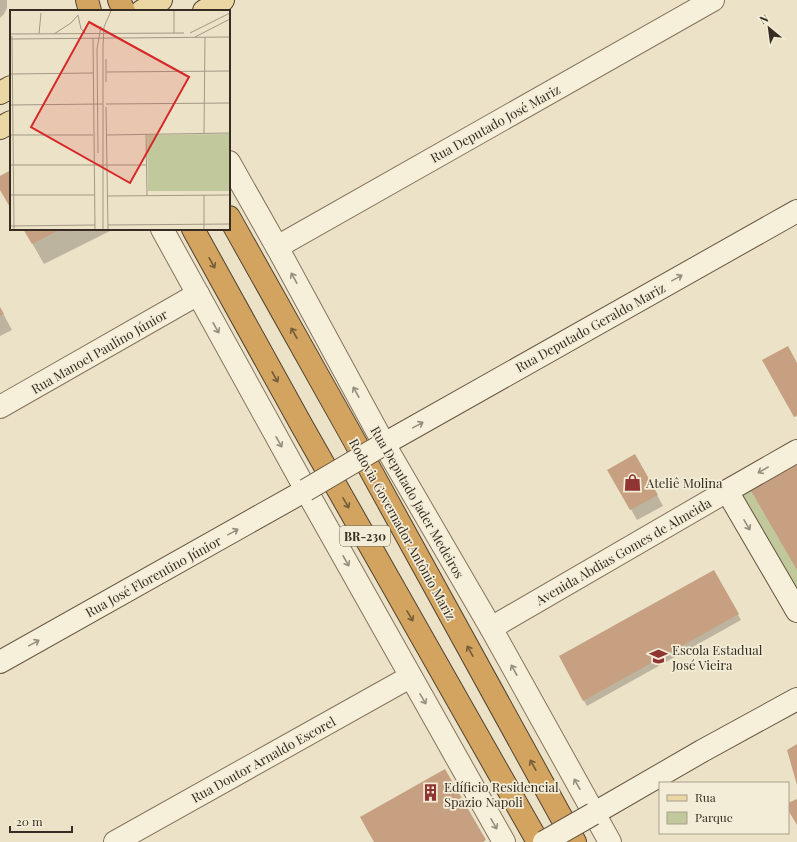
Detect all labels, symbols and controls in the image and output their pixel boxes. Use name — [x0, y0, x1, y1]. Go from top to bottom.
north arrow — [749, 8, 789, 48]
inset map — [10, 10, 230, 230]
text: N — [757, 10, 771, 27]
street label: Rua Deputado José Mariz — [427, 80, 563, 166]
one-way arrow — [209, 257, 217, 269]
one-way arrow — [289, 272, 297, 284]
one-way arrow — [671, 274, 683, 282]
street label: Rua Deputado Geraldo Mariz — [512, 279, 668, 375]
street label: Rua Manoel Paulino Júnior — [28, 305, 171, 397]
one-way arrow — [213, 322, 221, 334]
one-way arrow — [289, 327, 297, 339]
one-way arrow — [272, 371, 279, 383]
one-way arrow — [351, 387, 359, 399]
one-way arrow — [412, 421, 424, 428]
street label: Rua Deputado Jader Medeiros — [367, 423, 469, 581]
street label: Rodovia Governador Antônio Mariz — [346, 435, 460, 623]
one-way arrow — [276, 436, 283, 448]
one-way arrow — [757, 467, 769, 475]
shop icon: Ateliê Molina — [623, 472, 643, 492]
place label: Ateliê Molina — [645, 474, 723, 491]
street label: Avenida Abdias Gomes de Almeida — [531, 493, 714, 609]
one-way arrow — [342, 496, 350, 508]
one-way arrow — [743, 519, 751, 531]
road number: BR-230 — [340, 526, 390, 546]
one-way arrow — [227, 527, 239, 535]
street label: Rua José Florentino Júnior — [82, 531, 224, 620]
one-way arrow — [343, 555, 350, 567]
one-way arrow — [406, 609, 414, 621]
one-way arrow — [28, 639, 40, 647]
place label: Escola Estadual José Vieira — [671, 641, 763, 673]
one-way arrow — [466, 645, 473, 657]
school or university icon: Escola Estadual José Vieira — [649, 646, 669, 666]
one-way arrow — [510, 664, 517, 676]
one-way arrow — [420, 693, 427, 705]
street label: Rua Doutor Arnaldo Escorel — [188, 712, 338, 806]
one-way arrow — [528, 759, 536, 771]
place label: Edíficio Residencial Spazio Napoli — [444, 778, 559, 810]
one-way arrow — [572, 778, 580, 790]
legend — [659, 782, 789, 834]
building icon: Edíficio Residencial Spazio Napoli — [421, 783, 441, 803]
text: Rua — [695, 789, 716, 805]
scale bar — [10, 808, 72, 834]
text: Parque — [695, 809, 733, 825]
text: 20 m — [16, 813, 43, 829]
one-way arrow — [491, 818, 499, 830]

